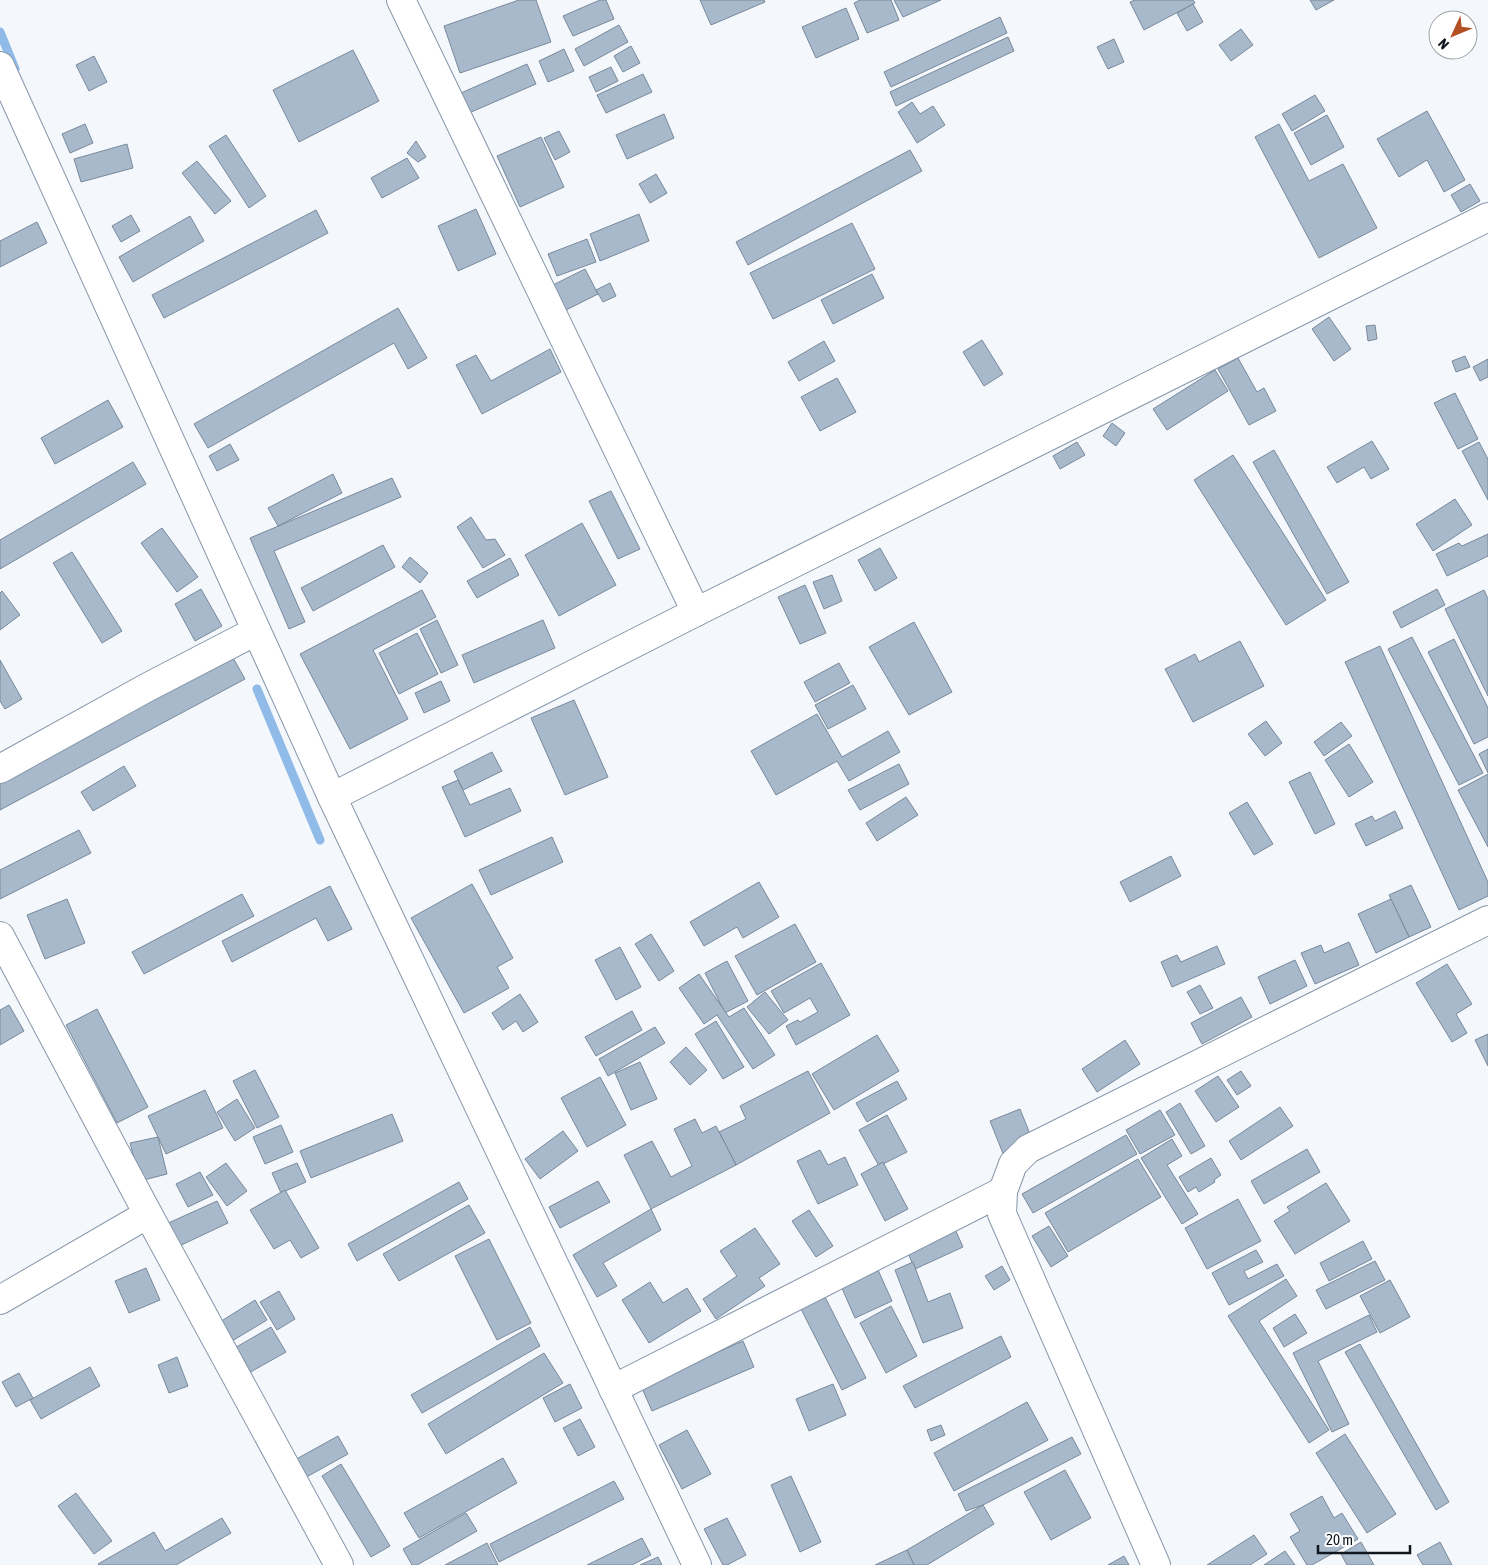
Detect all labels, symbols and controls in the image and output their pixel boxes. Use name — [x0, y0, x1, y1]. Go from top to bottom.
north arrow — [1428, 10, 1478, 60]
text: N — [1435, 36, 1452, 53]
scale bar — [1318, 1522, 1410, 1554]
text: 20 m — [1326, 1531, 1353, 1548]

